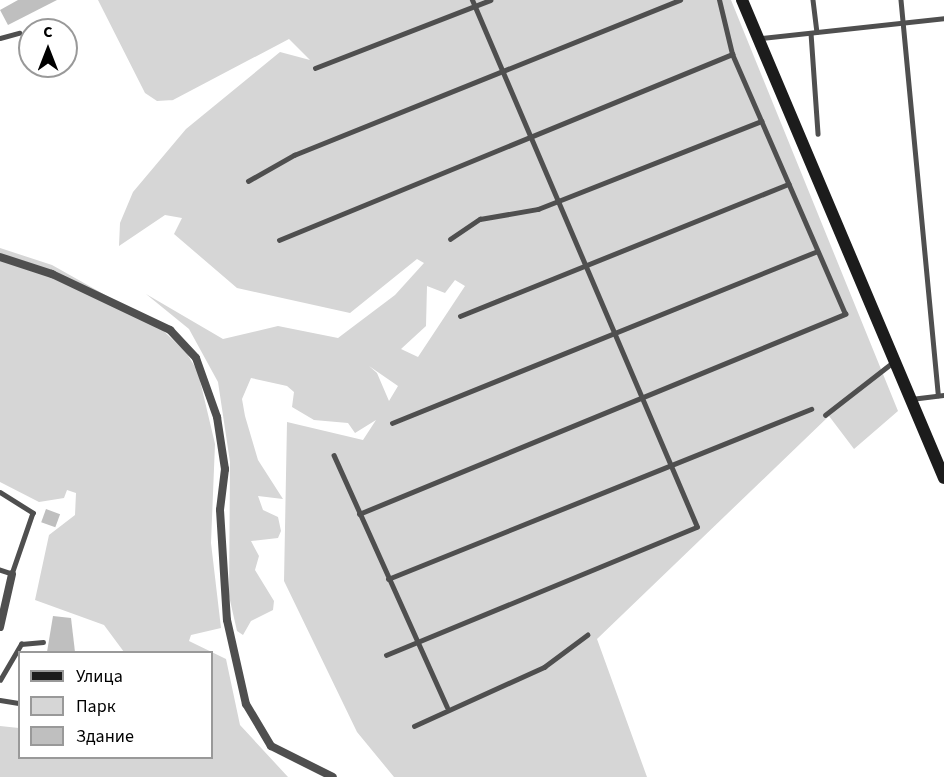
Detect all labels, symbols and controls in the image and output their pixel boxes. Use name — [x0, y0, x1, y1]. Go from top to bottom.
north arrow — [18, 18, 78, 78]
text: С — [43, 21, 53, 43]
legend — [18, 651, 213, 759]
text: Улица — [76, 664, 123, 689]
text: Парк — [76, 694, 116, 719]
text: Здание — [76, 724, 134, 749]

